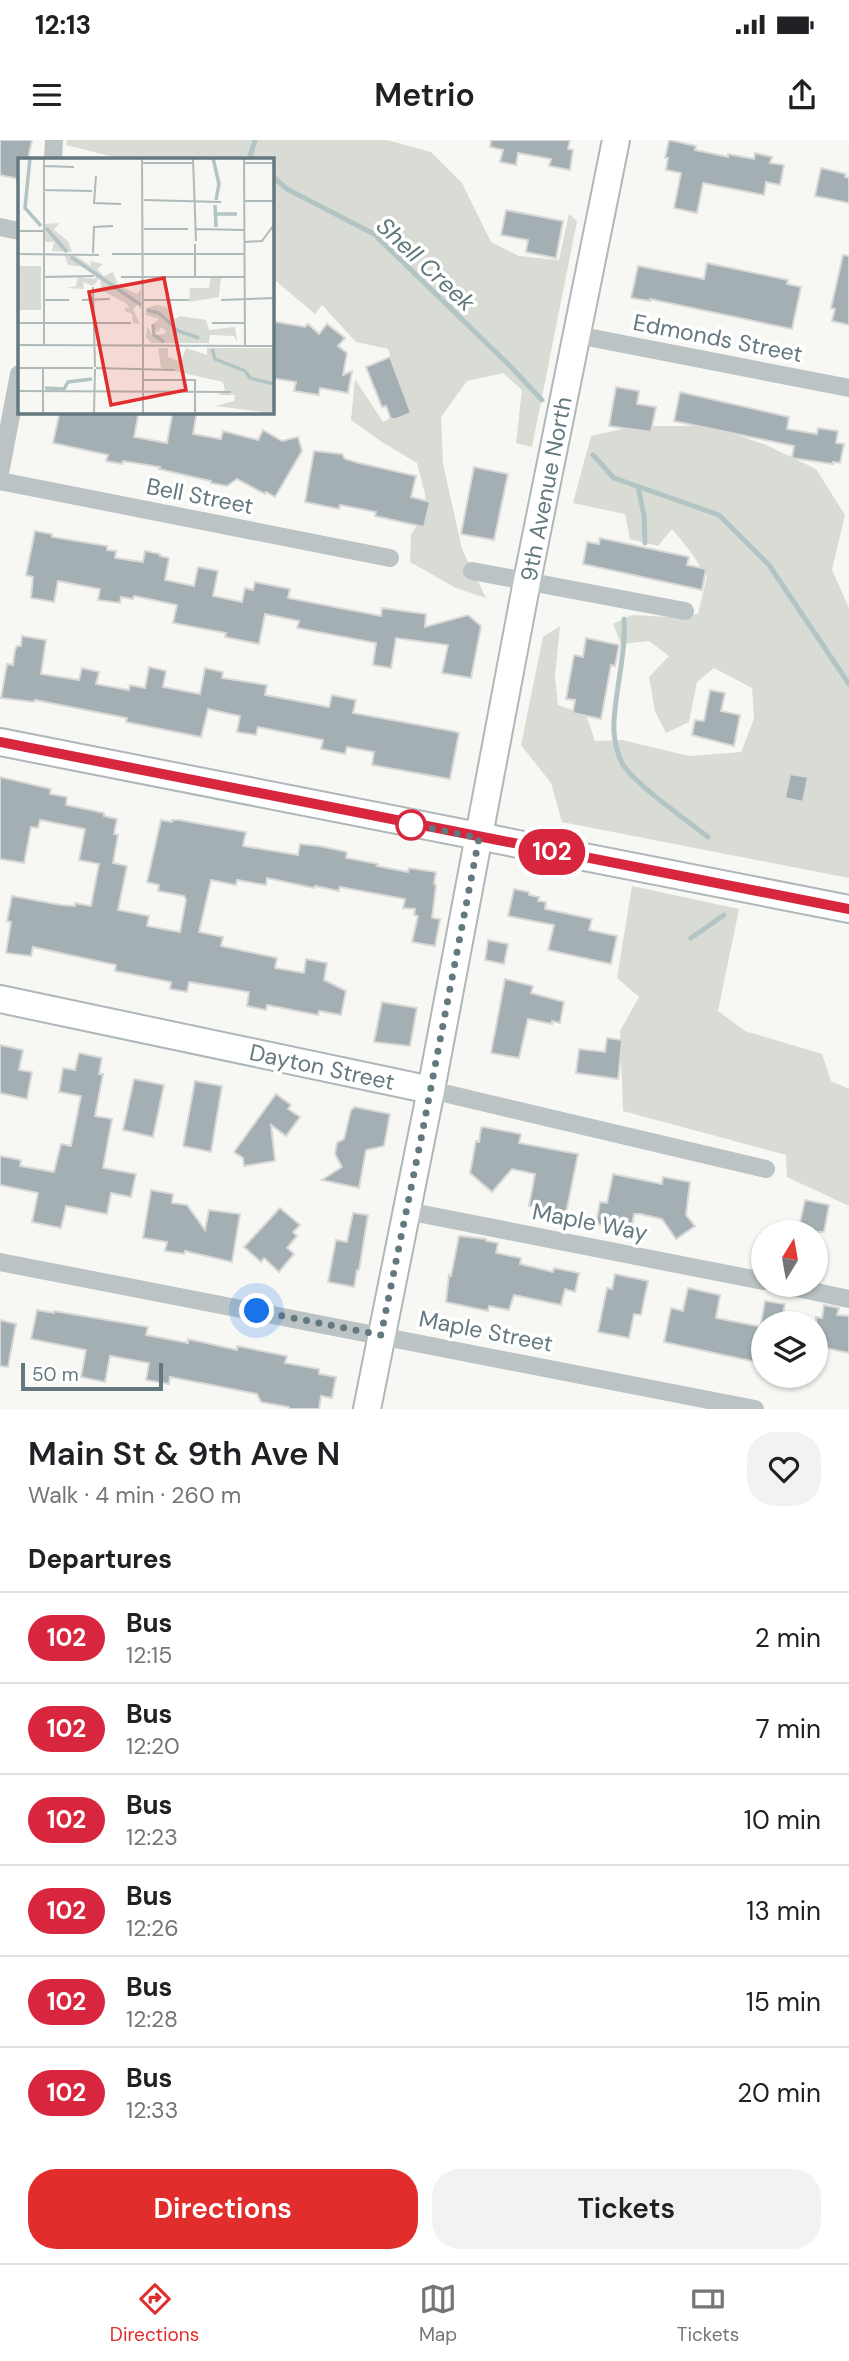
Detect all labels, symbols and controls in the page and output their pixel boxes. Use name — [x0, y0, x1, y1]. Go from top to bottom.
text: 12:13 — [35, 8, 91, 42]
text: Metrio — [374, 74, 475, 116]
icon: menu — [28, 76, 66, 114]
icon: share — [783, 76, 821, 114]
inset map — [18, 158, 273, 413]
water label: Shell Creek — [370, 210, 483, 318]
street label: Edmonds Street — [631, 307, 805, 369]
street label: 9th Avenue North — [513, 394, 579, 584]
street label: Bell Street — [144, 471, 256, 521]
unlabelled marker — [396, 810, 426, 840]
line badge: 102 — [512, 829, 592, 875]
text: 102 — [532, 836, 572, 867]
street label: Dayton Street — [247, 1037, 397, 1097]
street label: Maple Way — [530, 1196, 650, 1248]
north arrow — [751, 1220, 828, 1297]
map controls — [751, 1220, 828, 1388]
your location — [239, 1293, 274, 1328]
street label: Maple Street — [417, 1303, 555, 1359]
button: layers — [751, 1311, 828, 1388]
scale bar — [21, 1360, 163, 1392]
text: 50 m — [32, 1362, 79, 1387]
text: Main St & 9th Ave N — [28, 1432, 340, 1475]
button: heart — [747, 1432, 821, 1506]
text: Walk · 4 min · 260 m — [28, 1480, 241, 1510]
text: Departures — [28, 1542, 172, 1576]
text: Bus — [126, 1606, 172, 1640]
text: 2 min — [755, 1621, 821, 1655]
text: 102 — [47, 1622, 86, 1653]
text: 12:15 — [126, 1640, 172, 1670]
text: Bus — [126, 1697, 172, 1731]
text: 7 min — [756, 1712, 821, 1746]
text: 102 — [47, 1713, 86, 1744]
text: 12:20 — [126, 1731, 180, 1761]
text: Bus — [126, 1788, 172, 1822]
text: 10 min — [744, 1803, 821, 1837]
text: 102 — [47, 1804, 86, 1835]
text: 12:23 — [126, 1822, 178, 1852]
text: Bus — [126, 1879, 172, 1913]
text: 13 min — [746, 1894, 821, 1928]
text: 102 — [47, 1895, 86, 1926]
text: 12:26 — [126, 1913, 179, 1943]
text: Bus — [126, 1970, 172, 2004]
text: 15 min — [746, 1985, 821, 2019]
text: 102 — [47, 1986, 86, 2017]
text: 12:28 — [126, 2004, 178, 2034]
text: Bus — [126, 2061, 172, 2095]
text: 20 min — [737, 2076, 821, 2110]
text: 102 — [47, 2077, 86, 2108]
text: 12:33 — [126, 2095, 178, 2125]
button: Directions — [28, 2169, 418, 2249]
button: Tickets — [432, 2169, 821, 2249]
tab: Directions — [110, 2280, 199, 2347]
tab: Map — [419, 2280, 457, 2347]
tab: Tickets — [677, 2280, 739, 2347]

